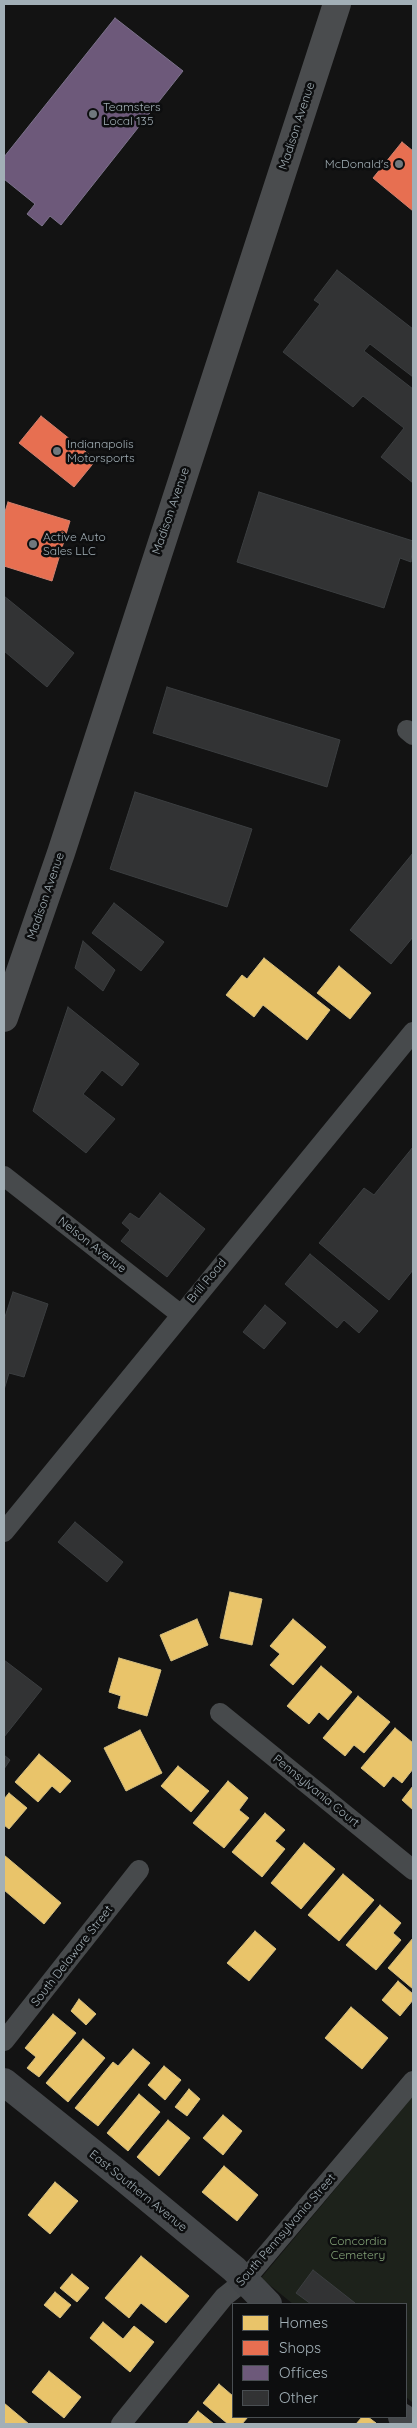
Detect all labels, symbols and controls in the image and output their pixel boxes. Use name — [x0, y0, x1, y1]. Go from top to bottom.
street label: Madison Avenue — [276, 80, 318, 172]
place label: Teamsters Local 135 — [103, 100, 161, 128]
marker: Teamsters Local 135 — [87, 108, 99, 120]
place label: McDonald's — [325, 157, 389, 171]
marker: McDonald's — [393, 158, 405, 170]
place label: Indianapolis Motorsports — [67, 437, 135, 465]
marker: Indianapolis Motorsports — [51, 445, 63, 457]
street label: Madison Avenue — [149, 466, 193, 556]
place label: Active Auto Sales LLC — [43, 530, 106, 558]
marker: Active Auto Sales LLC — [27, 538, 39, 550]
street label: Madison Avenue — [24, 851, 68, 941]
street label: Nelson Avenue — [55, 1214, 129, 1276]
street label: Brill Road — [184, 1256, 230, 1306]
street label: Pennsylvania Court — [270, 1752, 362, 1830]
street label: South Delaware Street — [28, 1903, 116, 2009]
street label: East Southern Avenue — [86, 2147, 190, 2235]
street label: South Pennsylvania Street — [233, 2171, 339, 2289]
park label: Concordia Cemetery — [330, 2234, 386, 2262]
legend — [232, 2303, 407, 2418]
text: Homes — [279, 2313, 328, 2332]
text: Shops — [279, 2338, 321, 2357]
text: Offices — [279, 2363, 328, 2382]
text: Other — [279, 2388, 318, 2407]

